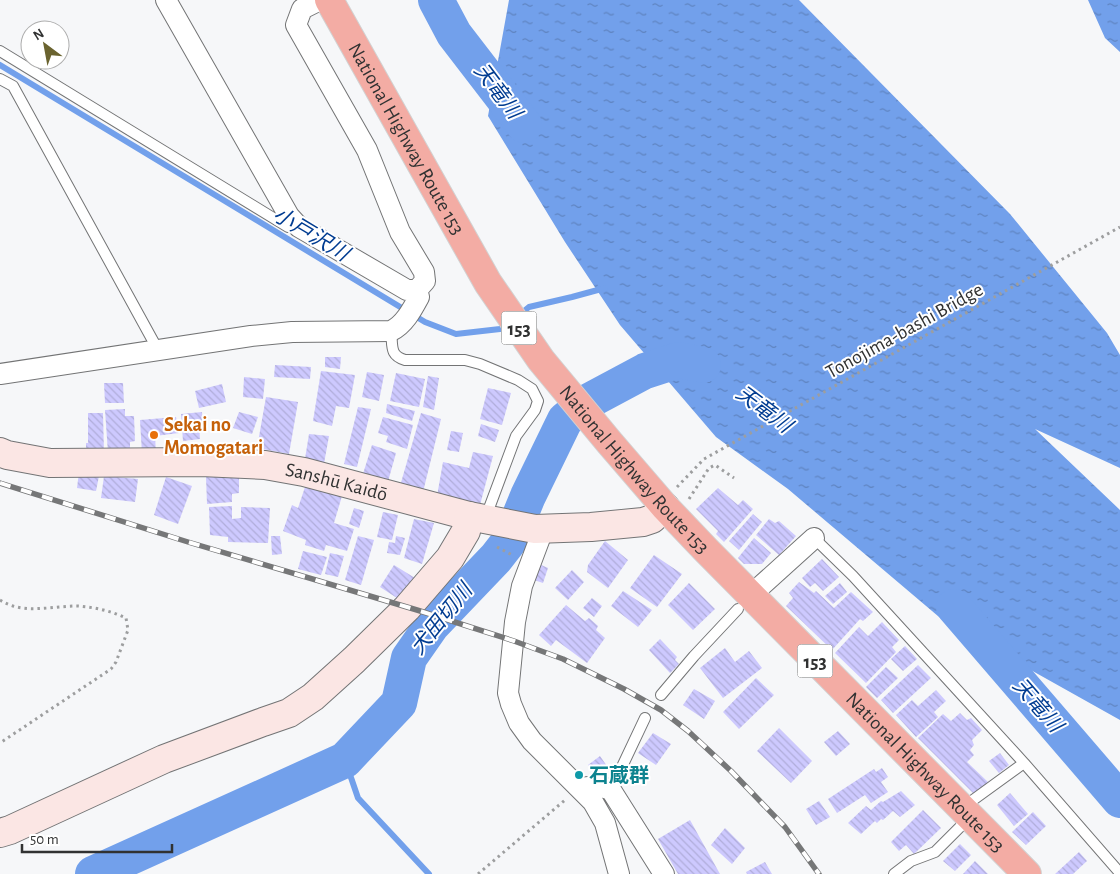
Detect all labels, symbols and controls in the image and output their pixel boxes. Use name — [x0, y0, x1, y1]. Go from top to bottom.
north arrow — [20, 20, 70, 70]
text: N — [31, 26, 46, 43]
street label: National Highway Route 153 — [344, 40, 468, 238]
water label: 天竜川 — [470, 59, 527, 124]
water label: 小戸沢川 — [269, 203, 354, 266]
street label: Tonojima-bashi Bridge — [822, 279, 986, 382]
road number: 153 — [502, 312, 536, 344]
water label: 天竜川 — [732, 381, 797, 438]
street label: National Highway Route 153 — [555, 382, 713, 558]
place label: Sekai no Momogatari — [164, 415, 263, 458]
marker: Sekai no Momogatari — [148, 429, 160, 441]
street label: Sanshū Kaidō — [284, 460, 390, 505]
water label: 犬田切川 — [406, 578, 477, 659]
road number: 153 — [798, 644, 832, 678]
water label: 天竜川 — [1009, 674, 1068, 737]
street label: National Highway Route 153 — [842, 689, 1008, 856]
place label: 石蔵群 — [589, 765, 649, 786]
marker: 石蔵群 — [573, 769, 585, 781]
scale bar — [22, 822, 172, 854]
text: 50 m — [30, 832, 59, 847]

